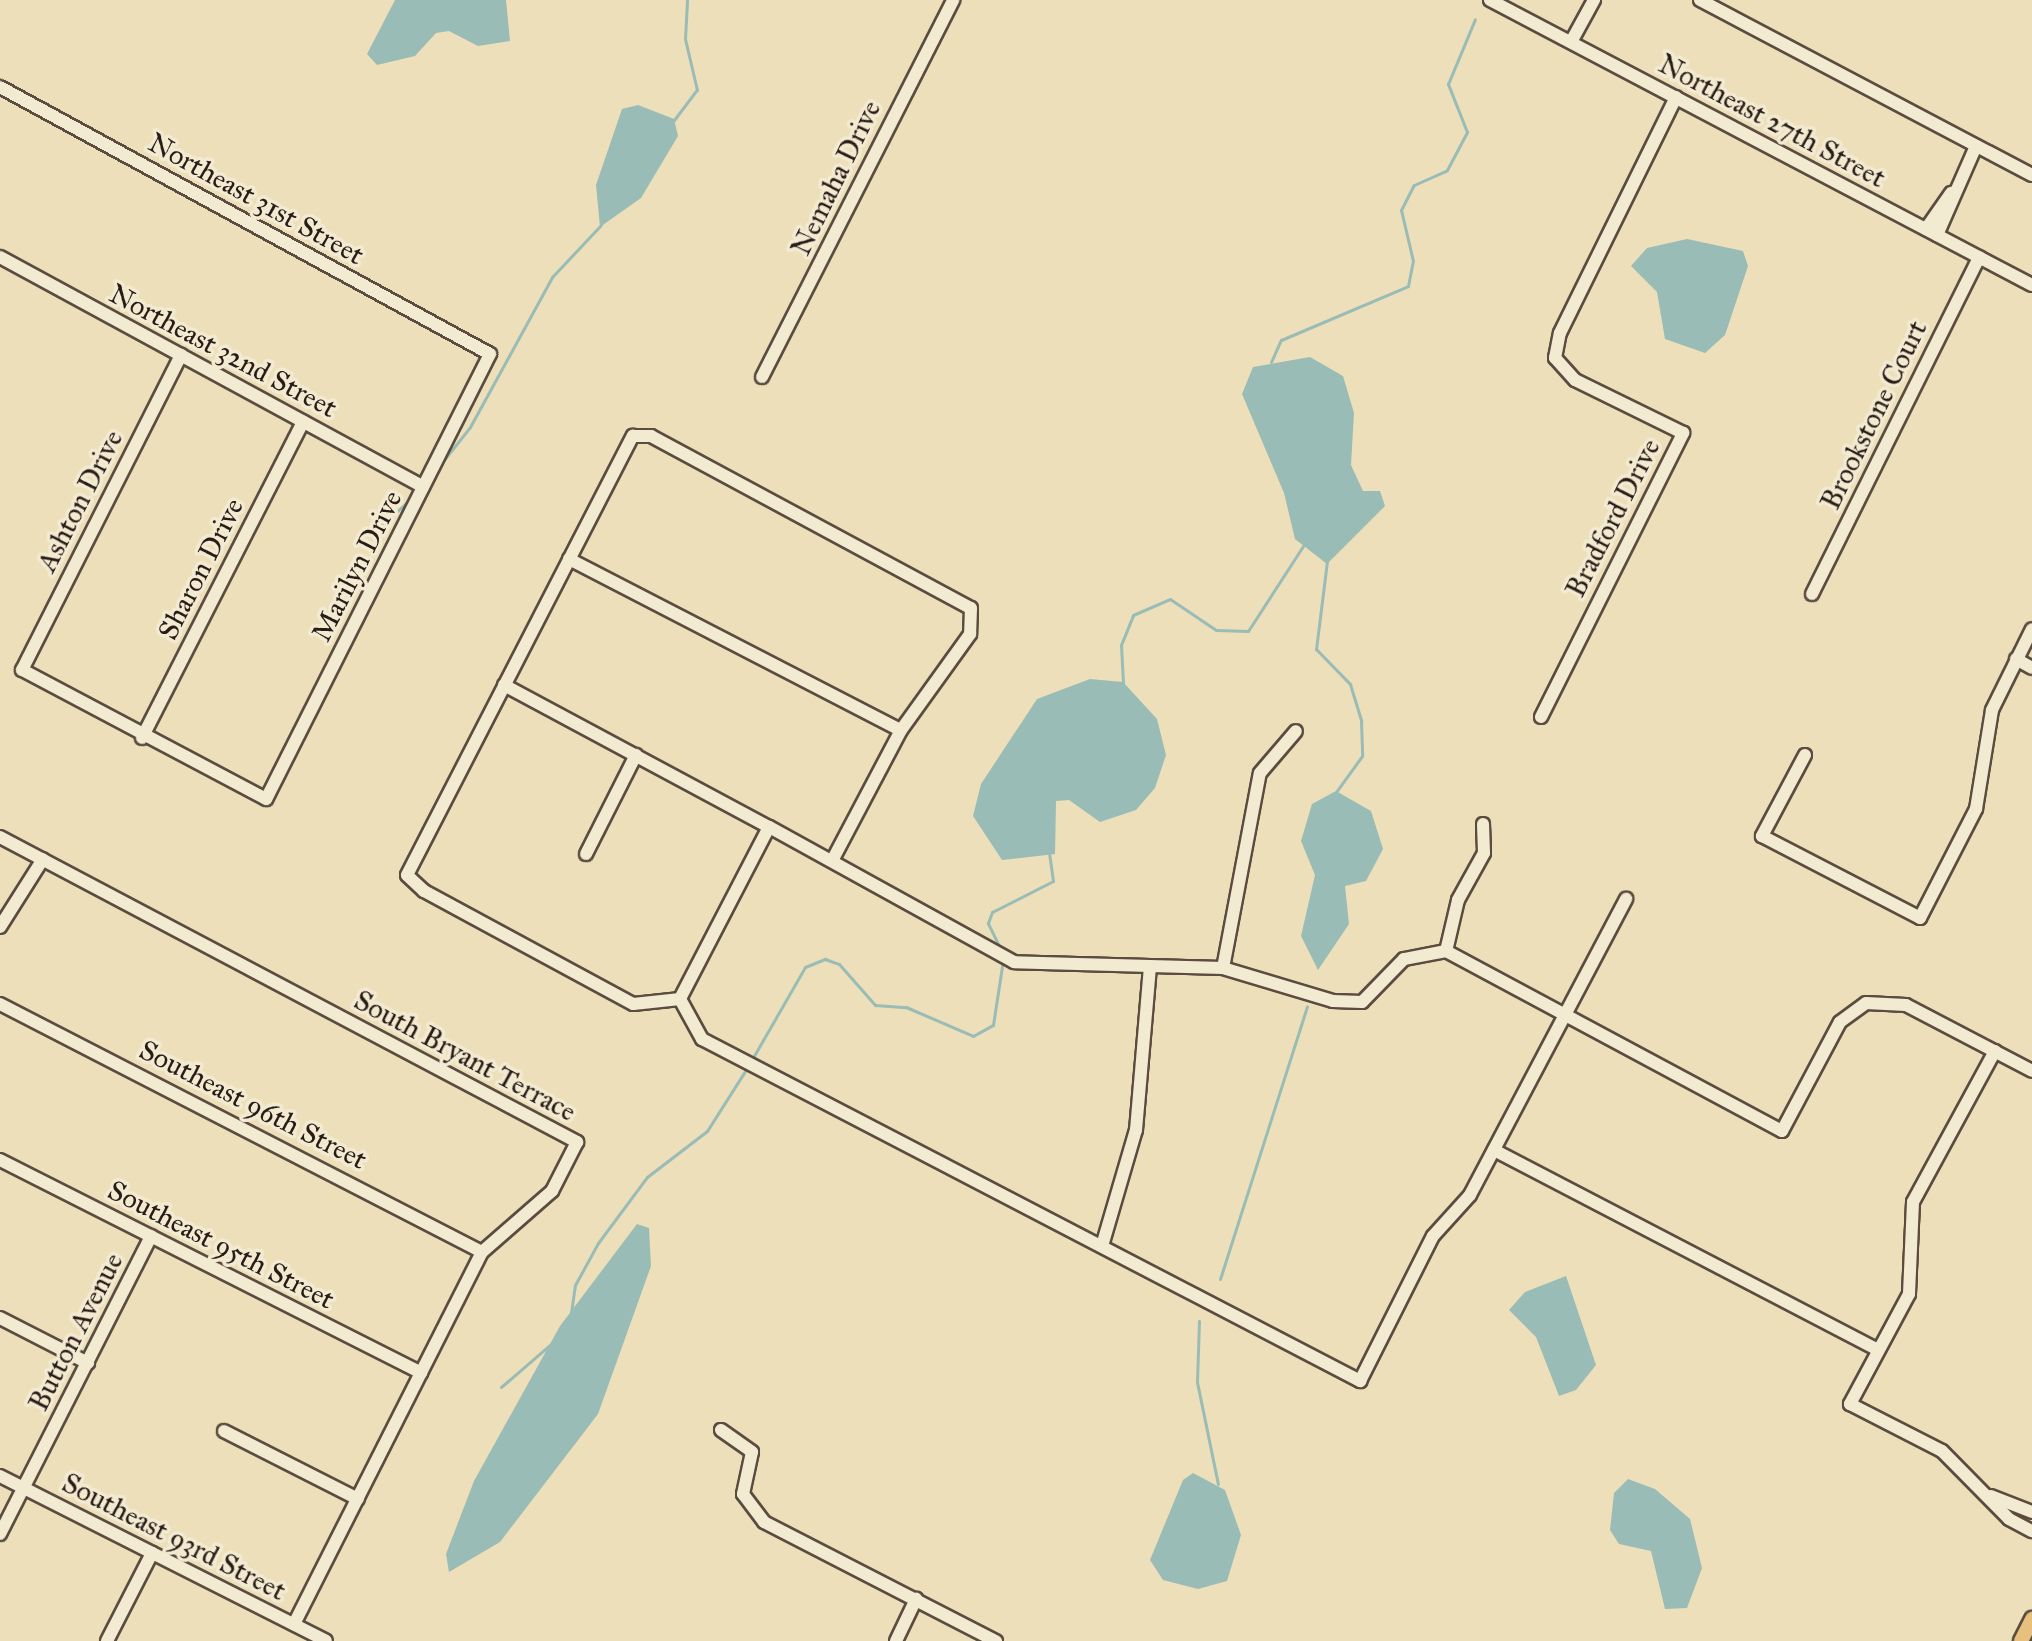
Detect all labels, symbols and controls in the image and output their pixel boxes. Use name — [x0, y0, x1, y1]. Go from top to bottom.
street label: Northeast 27th Street — [1653, 47, 1891, 195]
street label: Nemaha Drive — [784, 95, 888, 261]
street label: Northeast 31st Street — [142, 126, 370, 272]
street label: Northeast 32nd Street — [103, 277, 343, 425]
street label: Brookstone Court — [1814, 315, 1934, 515]
street label: Ashton Drive — [30, 424, 130, 578]
street label: Bradford Drive — [1559, 433, 1667, 603]
street label: Marilyn Drive — [305, 485, 409, 647]
street label: Sharon Drive — [151, 493, 251, 645]
street label: South Bryant Terrace — [348, 983, 582, 1129]
street label: Southeast 96th Street — [134, 1033, 372, 1177]
street label: Southeast 95th Street — [102, 1173, 340, 1317]
street label: Button Avenue — [22, 1247, 130, 1417]
street label: Southeast 93rd Street — [56, 1466, 292, 1608]

